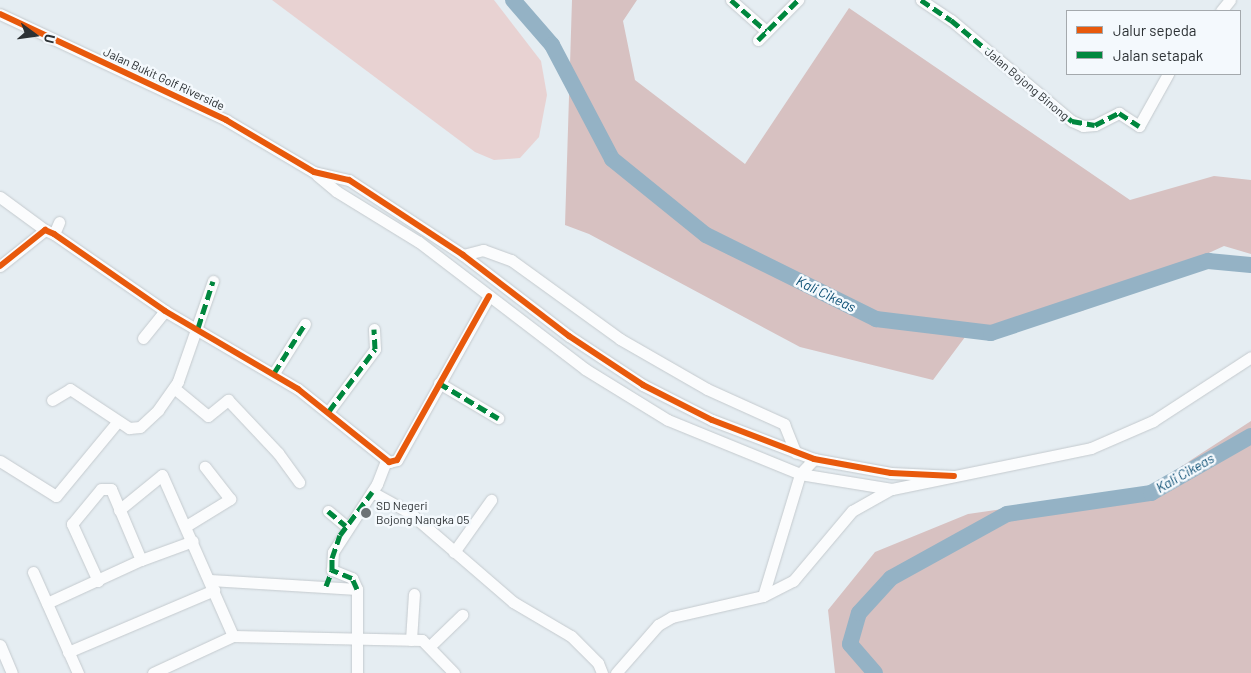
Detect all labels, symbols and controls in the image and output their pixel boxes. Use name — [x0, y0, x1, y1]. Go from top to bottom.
north arrow — [10, 10, 60, 60]
legend — [1066, 10, 1241, 75]
text: Jalur sepeda — [1113, 21, 1197, 39]
text: U — [41, 32, 59, 45]
street label: Jalan Bojong Binong — [982, 44, 1072, 124]
street label: Jalan Bukit Golf Riverside — [101, 45, 227, 113]
text: Jalan setapak — [1113, 46, 1203, 64]
water label: Kali Cikeas — [793, 272, 859, 316]
water label: Kali Cikeas — [1153, 450, 1217, 496]
place label: SD Negeri Bojong Nangka 05 — [376, 499, 469, 527]
marker: SD Negeri Bojong Nangka 05 — [360, 507, 372, 519]

